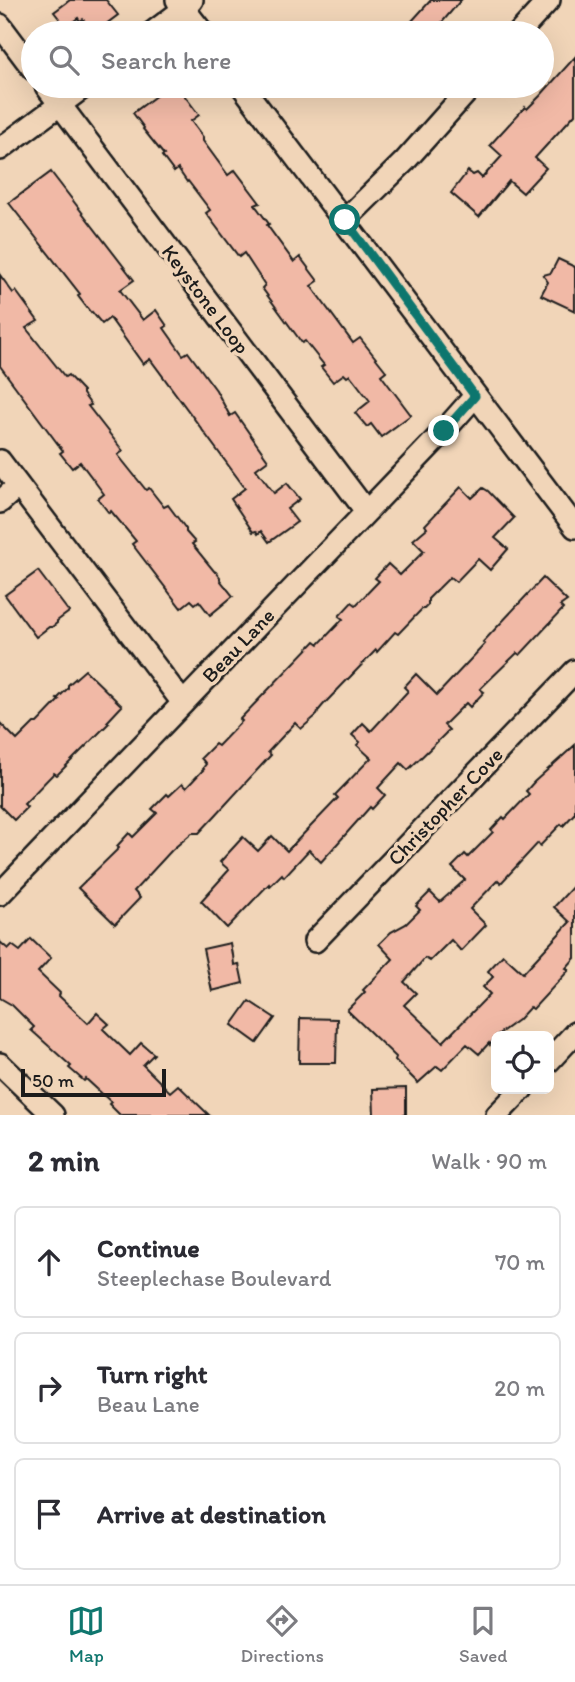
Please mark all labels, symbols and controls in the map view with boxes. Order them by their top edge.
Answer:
search box [21,21,554,98]
icon: search [45,41,83,79]
text: Search here [101,44,231,76]
route start [329,204,360,235]
street label: Keystone Loop [157,239,255,359]
route end [428,415,459,446]
street label: Beau Lane [196,603,280,687]
street label: Christopher Cove [382,742,508,870]
map controls [491,1031,554,1094]
button: locate [491,1031,554,1094]
scale bar [21,1066,166,1098]
text: 50 m [32,1069,74,1092]
text: 2 min [28,1142,99,1179]
text: Walk · 90 m [431,1147,547,1175]
text: Continue [97,1232,200,1264]
icon: ahead [30,1243,68,1281]
text: 70 m [495,1248,545,1276]
text: Steeplechase Boulevard [97,1264,332,1292]
text: Turn right [97,1358,208,1390]
icon: right [30,1369,68,1407]
text: 20 m [494,1374,545,1402]
text: Beau Lane [97,1390,200,1418]
icon: arrive [30,1495,68,1533]
text: Arrive at destination [97,1498,326,1530]
tab: Map [67,1602,105,1667]
tab: Directions [240,1602,324,1667]
tab: Saved [459,1602,507,1667]

